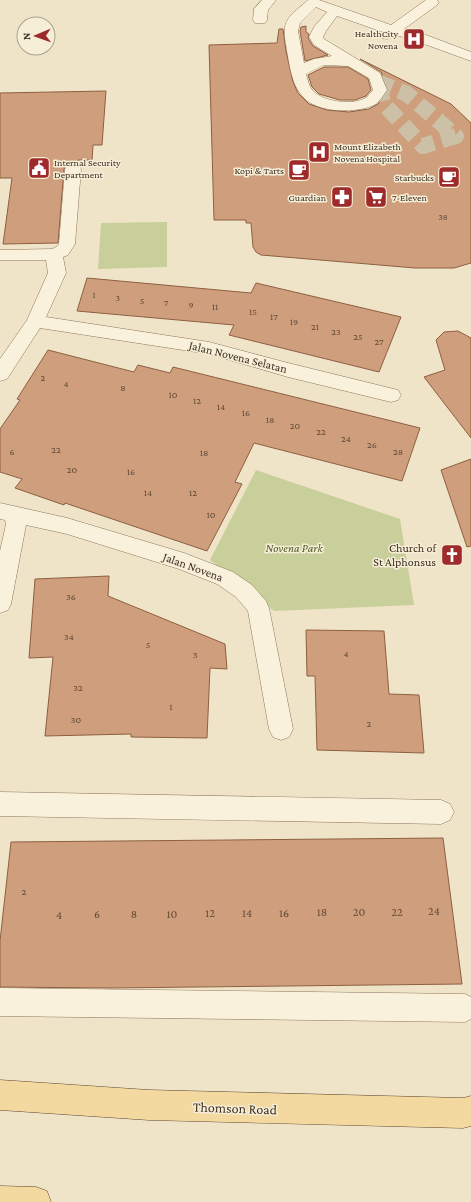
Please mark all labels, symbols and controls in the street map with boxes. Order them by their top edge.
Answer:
north arrow [16,16,56,56]
hospital icon: HealthCity Novena [401,26,427,52]
place label: HealthCity Novena [355,28,398,51]
text: N [20,32,32,40]
hospital icon: Mount Elizabeth Novena Hospital [306,139,332,165]
place label: Mount Elizabeth Novena Hospital [334,141,402,164]
public building icon: Internal Security Department [26,155,52,181]
place label: Internal Security Department [54,157,121,180]
cafe icon: Kopi & Tarts [286,157,312,183]
cafe icon: Starbucks [436,164,462,190]
place label: Kopi & Tarts [234,165,284,176]
place label: Starbucks [395,172,434,183]
pharmacy icon: Guardian [329,184,355,210]
supermarket icon: 7-Eleven [363,184,389,210]
place label: Guardian [289,192,327,203]
place label: 7-Eleven [392,192,427,203]
house number: 38 [438,212,448,222]
house number: 1 [93,290,96,300]
house number: 3 [116,293,120,303]
house number: 5 [140,295,145,306]
house number: 7 [164,297,169,308]
house number: 9 [188,299,194,310]
house number: 11 [212,301,218,312]
house number: 15 [249,306,257,317]
house number: 17 [270,311,278,322]
house number: 19 [290,316,298,327]
house number: 21 [311,321,319,332]
house number: 23 [331,326,341,337]
house number: 25 [353,331,363,342]
house number: 27 [374,336,384,347]
street label: Jalan Novena Selatan [186,338,289,376]
house number: 2 [41,372,46,383]
house number: 4 [63,378,69,389]
house number: 8 [120,382,126,393]
house number: 10 [169,389,178,400]
house number: 12 [193,395,201,406]
house number: 14 [217,401,225,412]
house number: 16 [242,407,250,418]
house number: 18 [266,414,274,425]
house number: 20 [290,420,301,431]
house number: 22 [316,426,326,437]
house number: 24 [341,433,351,444]
house number: 26 [367,439,377,450]
house number: 22 [51,444,61,455]
house number: 6 [9,446,15,457]
house number: 28 [393,446,403,457]
house number: 18 [200,447,208,458]
house number: 20 [67,464,78,475]
house number: 16 [127,466,135,477]
house number: 14 [144,487,152,498]
house number: 12 [189,487,197,498]
house number: 10 [207,509,216,520]
park label: Novena Park [265,541,323,555]
place label: Church of St Alphonsus [373,541,437,569]
church icon: Church of St Alphonsus [439,542,465,568]
street label: Jalan Novena [160,549,225,584]
house number: 36 [66,591,76,602]
house number: 34 [64,631,74,642]
house number: 5 [146,639,151,650]
house number: 4 [343,648,349,659]
house number: 3 [193,649,198,660]
house number: 32 [73,682,83,693]
house number: 1 [169,701,173,712]
house number: 30 [71,714,82,725]
house number: 2 [367,718,372,729]
house number: 2 [22,886,27,897]
house number: 24 [428,904,440,918]
house number: 18 [317,905,327,919]
house number: 20 [353,905,365,919]
house number: 22 [391,905,403,919]
house number: 12 [205,906,215,920]
house number: 14 [242,906,252,920]
house number: 16 [279,906,289,920]
house number: 6 [94,907,100,921]
house number: 8 [131,907,137,921]
house number: 10 [167,907,178,921]
house number: 4 [56,908,62,922]
street label: Thomson Road [193,1099,278,1117]

